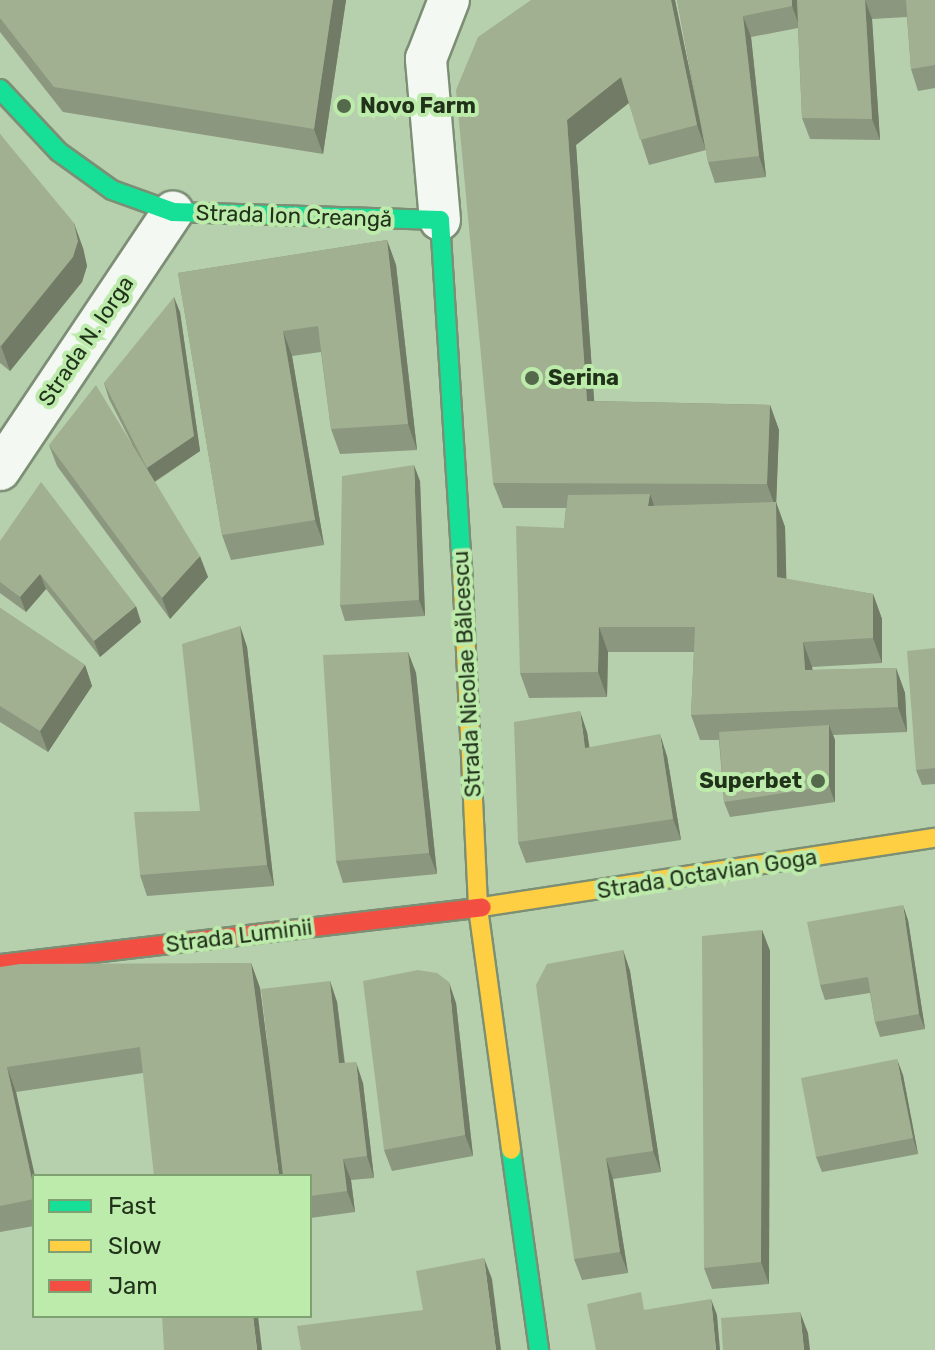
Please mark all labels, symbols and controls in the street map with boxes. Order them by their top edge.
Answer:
place label: Novo Farm [360,93,476,119]
marker: Novo Farm [335,97,353,115]
street label: Strada Ion Creangă [195,199,393,233]
street label: Strada N. Iorga [33,271,139,411]
place label: Serina [548,365,619,391]
marker: Serina [523,369,541,387]
street label: Strada Nicolae Bălcescu [447,550,487,798]
place label: Superbet [699,768,802,794]
marker: Superbet [809,772,827,790]
street label: Strada Octavian Goga [595,844,819,904]
street label: Strada Luminii [164,914,314,958]
legend [32,1174,312,1318]
text: Fast [108,1192,156,1220]
text: Slow [108,1232,161,1260]
text: Jam [108,1272,158,1300]

